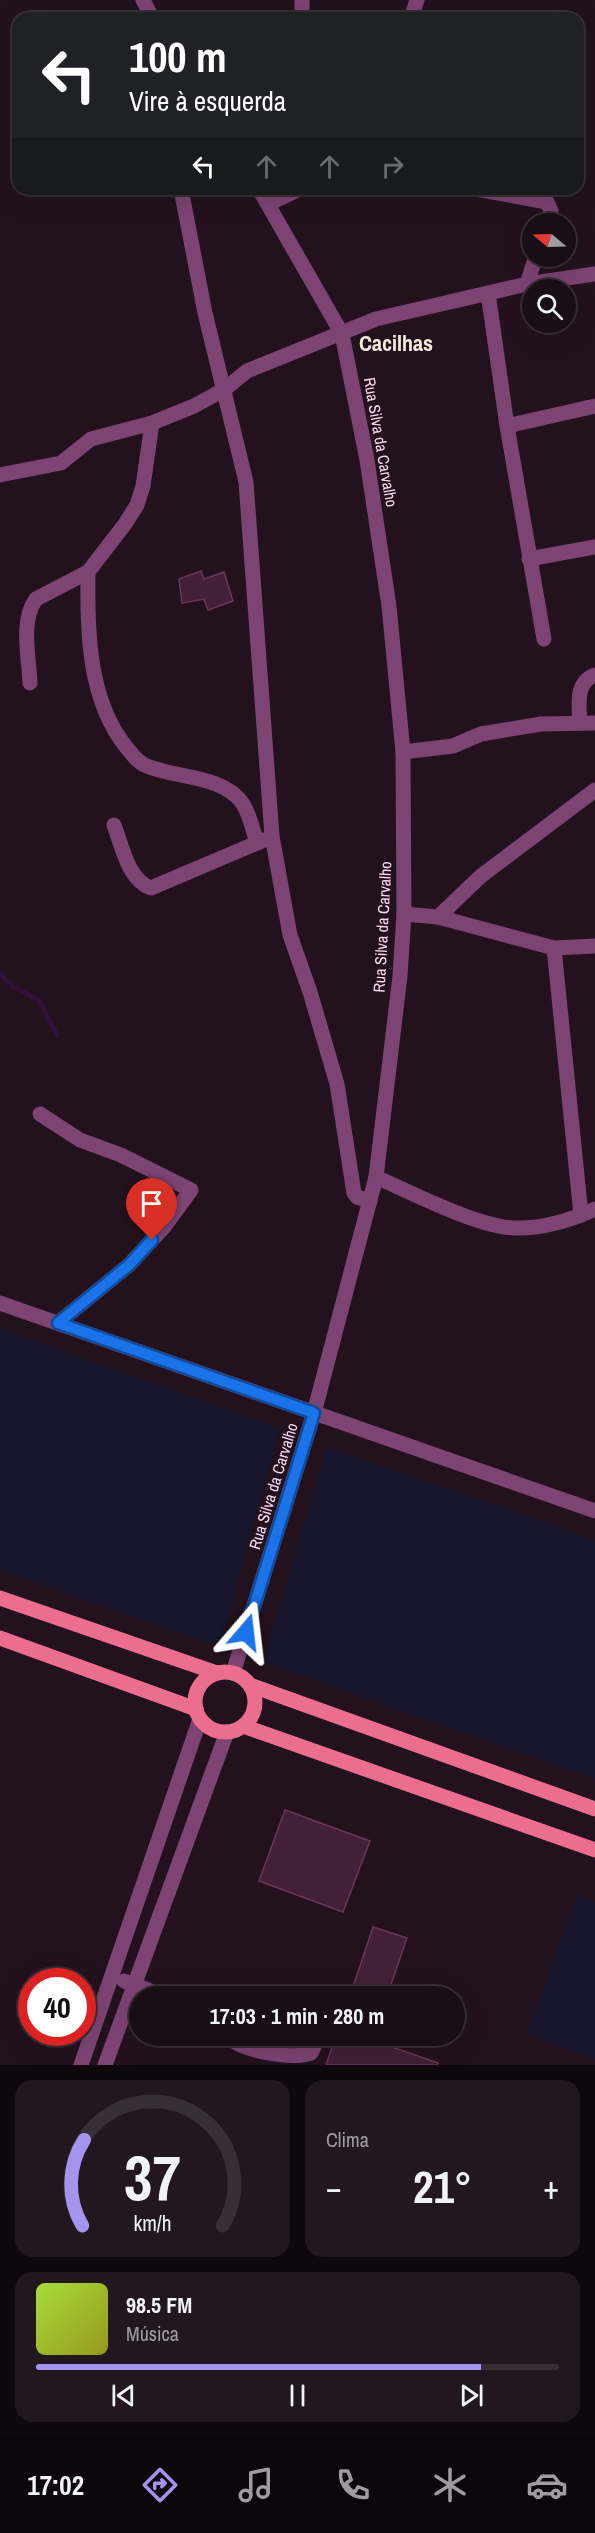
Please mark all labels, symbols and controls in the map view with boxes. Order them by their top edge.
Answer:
text: 100 m [129,29,227,85]
icon: left [30,36,108,114]
text: Vire à esquerda [129,83,286,119]
icon: left [187,150,220,183]
icon: ahead [250,150,283,183]
icon: ahead [313,150,346,183]
icon: right [376,150,409,183]
north arrow [522,213,576,267]
map controls [522,213,576,333]
button: search [522,279,576,333]
district label: Cacilhas [359,328,433,358]
street label: Rua Silva da Carvalho [359,375,403,509]
street label: Rua Silva da Carvalho [368,861,396,993]
pin [126,1178,177,1240]
icon: arrive [135,1187,168,1220]
street label: Rua Silva da Carvalho [243,1420,303,1552]
position arrow [214,1600,278,1664]
speed limit sign: 40 [18,1968,96,2046]
text: 17:03 · 1 min · 280 m [210,2001,384,2031]
text: Clima [326,2126,369,2153]
text: 37 [124,2135,181,2219]
text: 21° [413,2156,472,2217]
text: − [326,2165,342,2209]
text: + [543,2165,559,2209]
text: km/h [133,2209,172,2238]
text: 98.5 FM [126,2290,192,2320]
text: Música [126,2320,179,2347]
icon: previous [107,2379,140,2412]
icon: pause [281,2379,314,2412]
icon: next [455,2379,488,2412]
icon: directions [139,2464,181,2506]
icon: music [235,2464,277,2506]
icon: phone [332,2464,374,2506]
icon: climate [429,2464,471,2506]
icon: car [526,2464,568,2506]
text: 17:02 [27,2467,84,2503]

